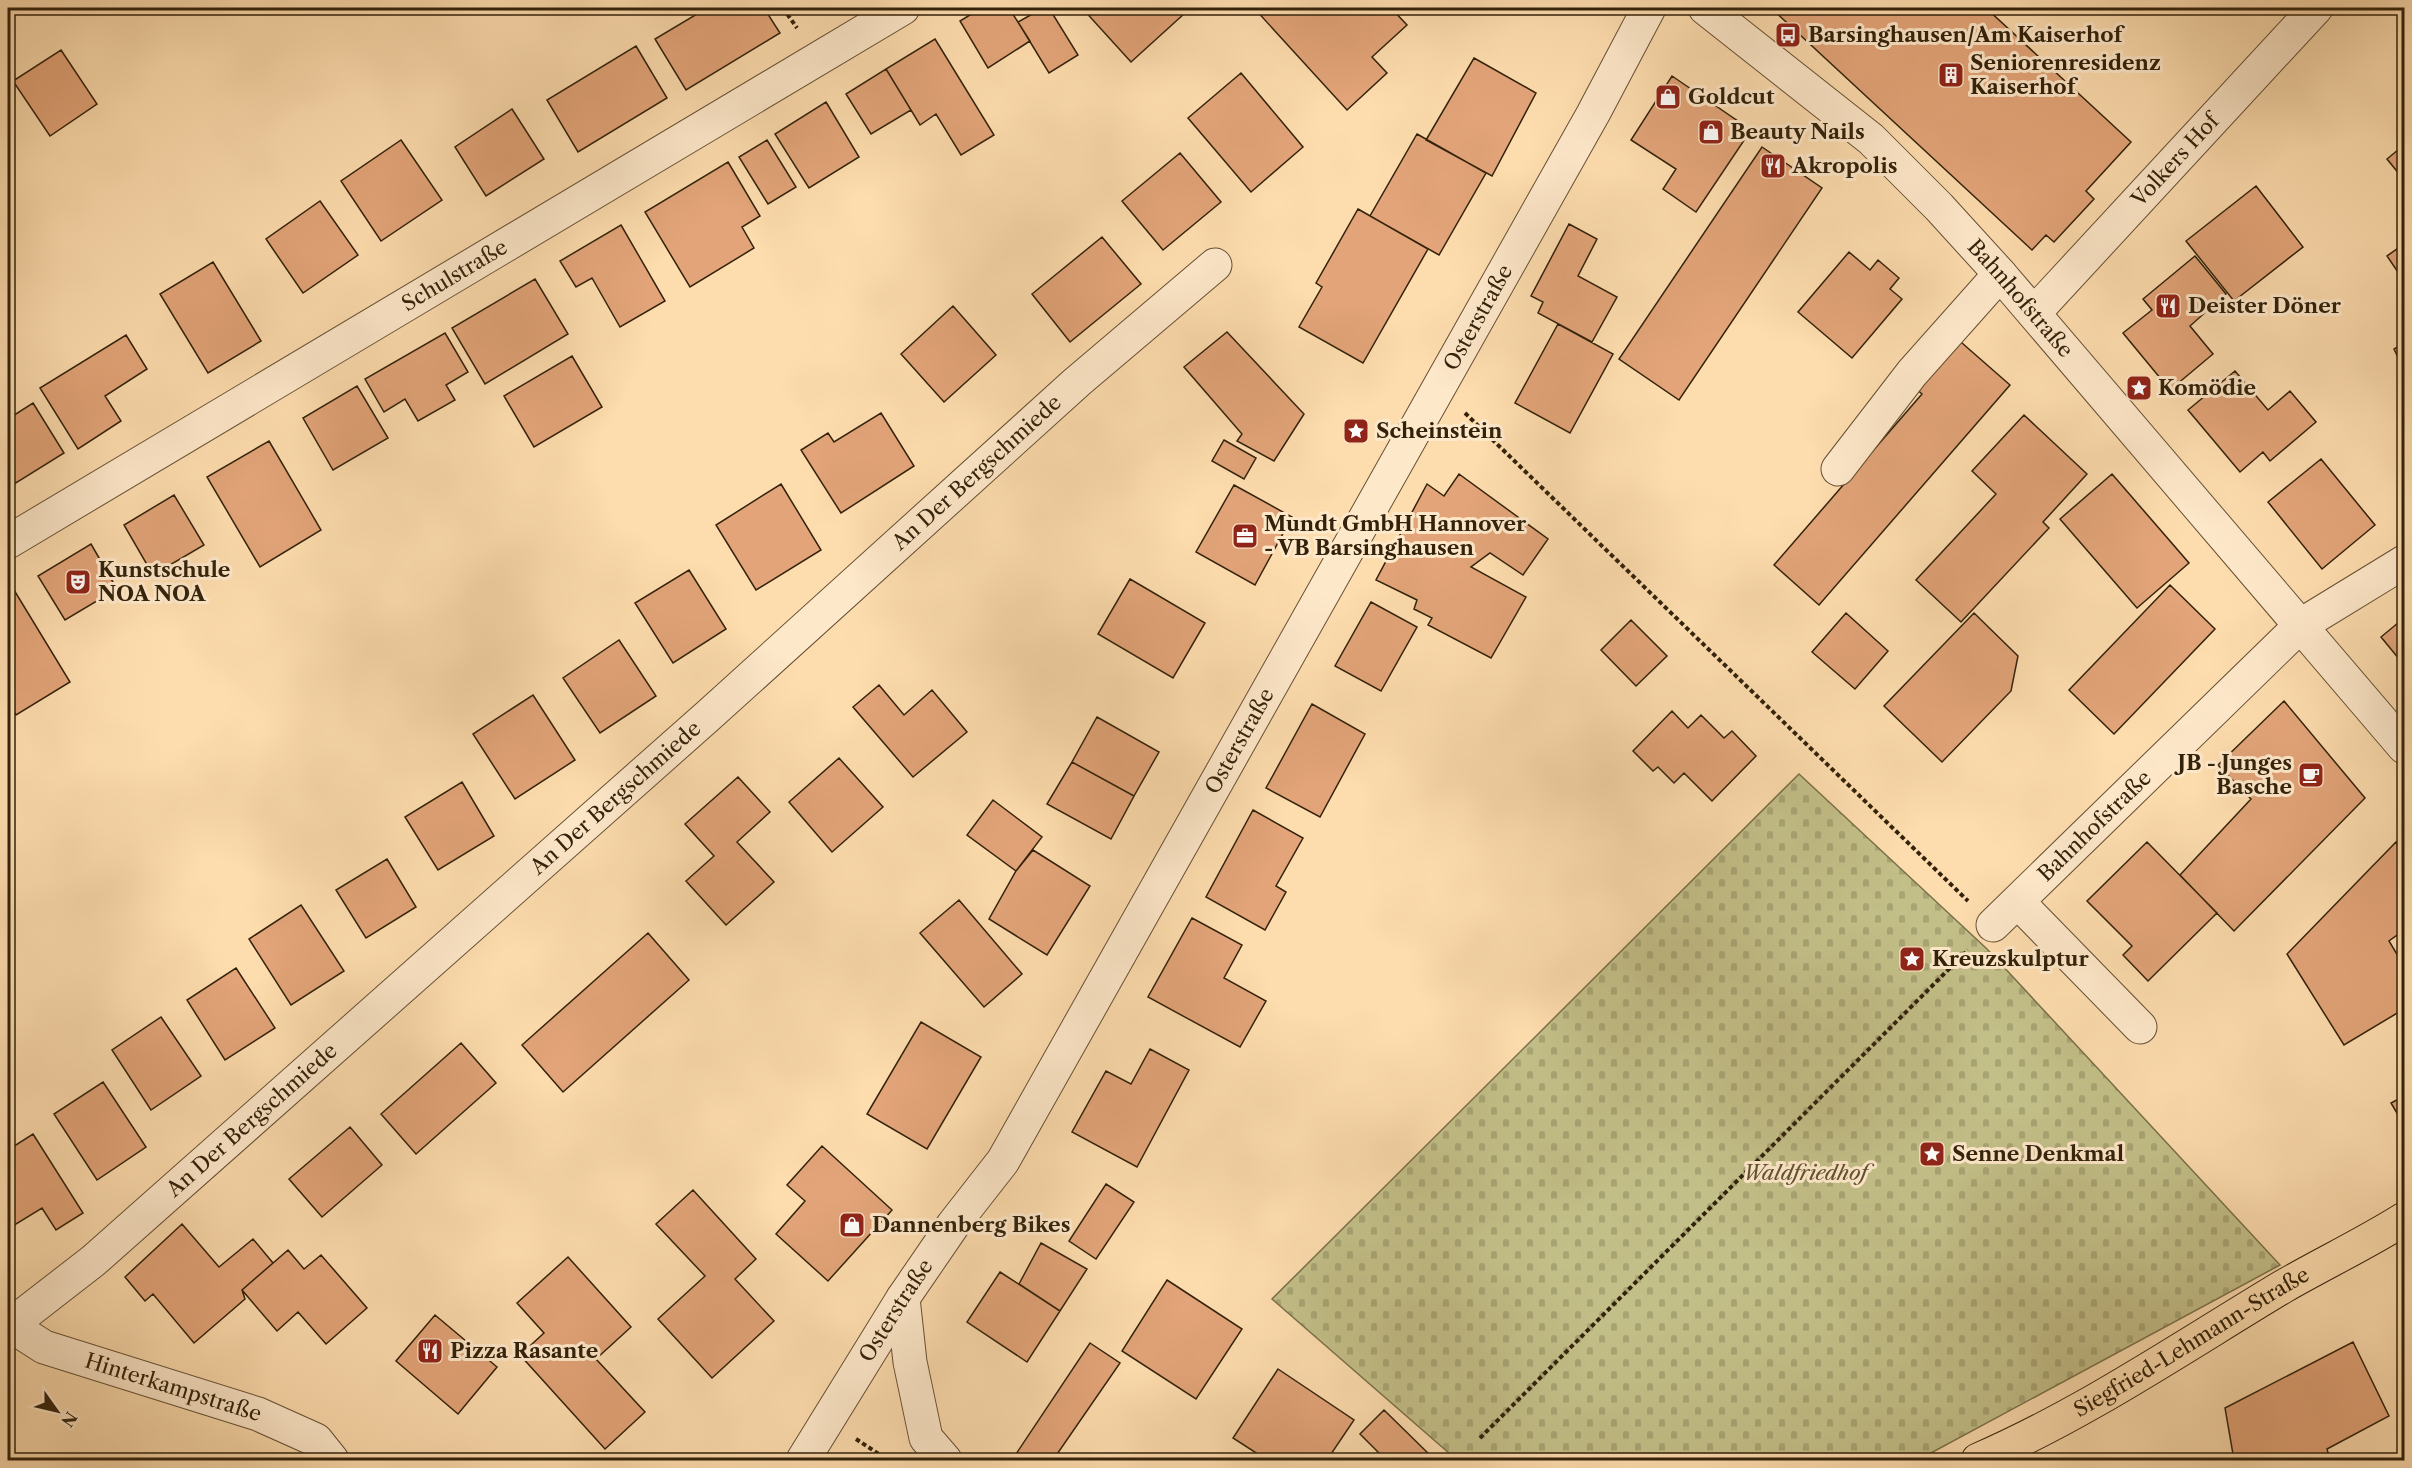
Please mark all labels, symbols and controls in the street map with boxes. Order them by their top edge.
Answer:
bus stop icon: Barsinghausen/Am Kaiserhof [1773,20,1803,50]
place label: Barsinghausen/Am Kaiserhof [1808,22,2126,47]
place label: Seniorenresidenz Kaiserhof [1970,50,2161,99]
building icon: Seniorenresidenz Kaiserhof [1936,60,1966,90]
shop icon: Goldcut [1653,82,1683,112]
place label: Goldcut [1688,84,1775,109]
street label: Volkers Hof [2125,107,2225,212]
shop icon: Beauty Nails [1696,117,1726,147]
place label: Beauty Nails [1730,119,1865,144]
restaurant icon: Akropolis [1758,151,1788,181]
place label: Akropolis [1791,153,1898,178]
street label: Schulstraße [397,234,512,316]
street label: Bahnhofstraße [1963,234,2079,362]
street label: Osterstraße [1438,260,1517,375]
restaurant icon: Deister Döner [2153,291,2183,321]
place label: Deister Döner [2188,293,2342,318]
place icon: Komödie [2124,373,2154,403]
place label: Komödie [2158,375,2256,400]
street label: An Der Bergschmiede [886,389,1066,556]
place icon: Scheinstein [1341,416,1371,446]
place label: Scheinstein [1376,418,1503,443]
place label: Mundt GmbH Hannover - VB Barsinghausen [1264,511,1527,560]
office icon: Mundt GmbH Hannover - VB Barsinghausen [1230,521,1260,551]
place label: Kunstschule NOA NOA [98,557,230,606]
theatre icon: Kunstschule NOA NOA [63,567,93,597]
street label: Osterstraße [1199,684,1279,798]
street label: An Der Bergschmiede [524,715,706,880]
place label: JB - Junges Basche [2173,750,2292,799]
cafe icon: JB - Junges Basche [2296,760,2326,790]
street label: Bahnhofstraße [2033,765,2156,886]
place icon: Kreuzskulptur [1897,944,1927,974]
place label: Kreuzskulptur [1932,946,2089,971]
street label: An Der Bergschmiede [161,1038,342,1202]
place icon: Senne Denkmal [1917,1139,1947,1169]
place label: Senne Denkmal [1952,1141,2124,1166]
park label: Waldfriedhof [1743,1160,1874,1185]
shop icon: Dannenberg Bikes [837,1210,867,1240]
place label: Dannenberg Bikes [872,1212,1070,1237]
street label: Osterstraße [854,1254,938,1366]
street label: Siegfried-Lehmann-Straße [2069,1262,2313,1422]
restaurant icon: Pizza Rasante [415,1336,445,1366]
place label: Pizza Rasante [450,1338,598,1363]
street label: Hinterkampstraße [82,1348,265,1426]
north arrow [27,1381,87,1441]
text: N [57,1408,82,1431]

